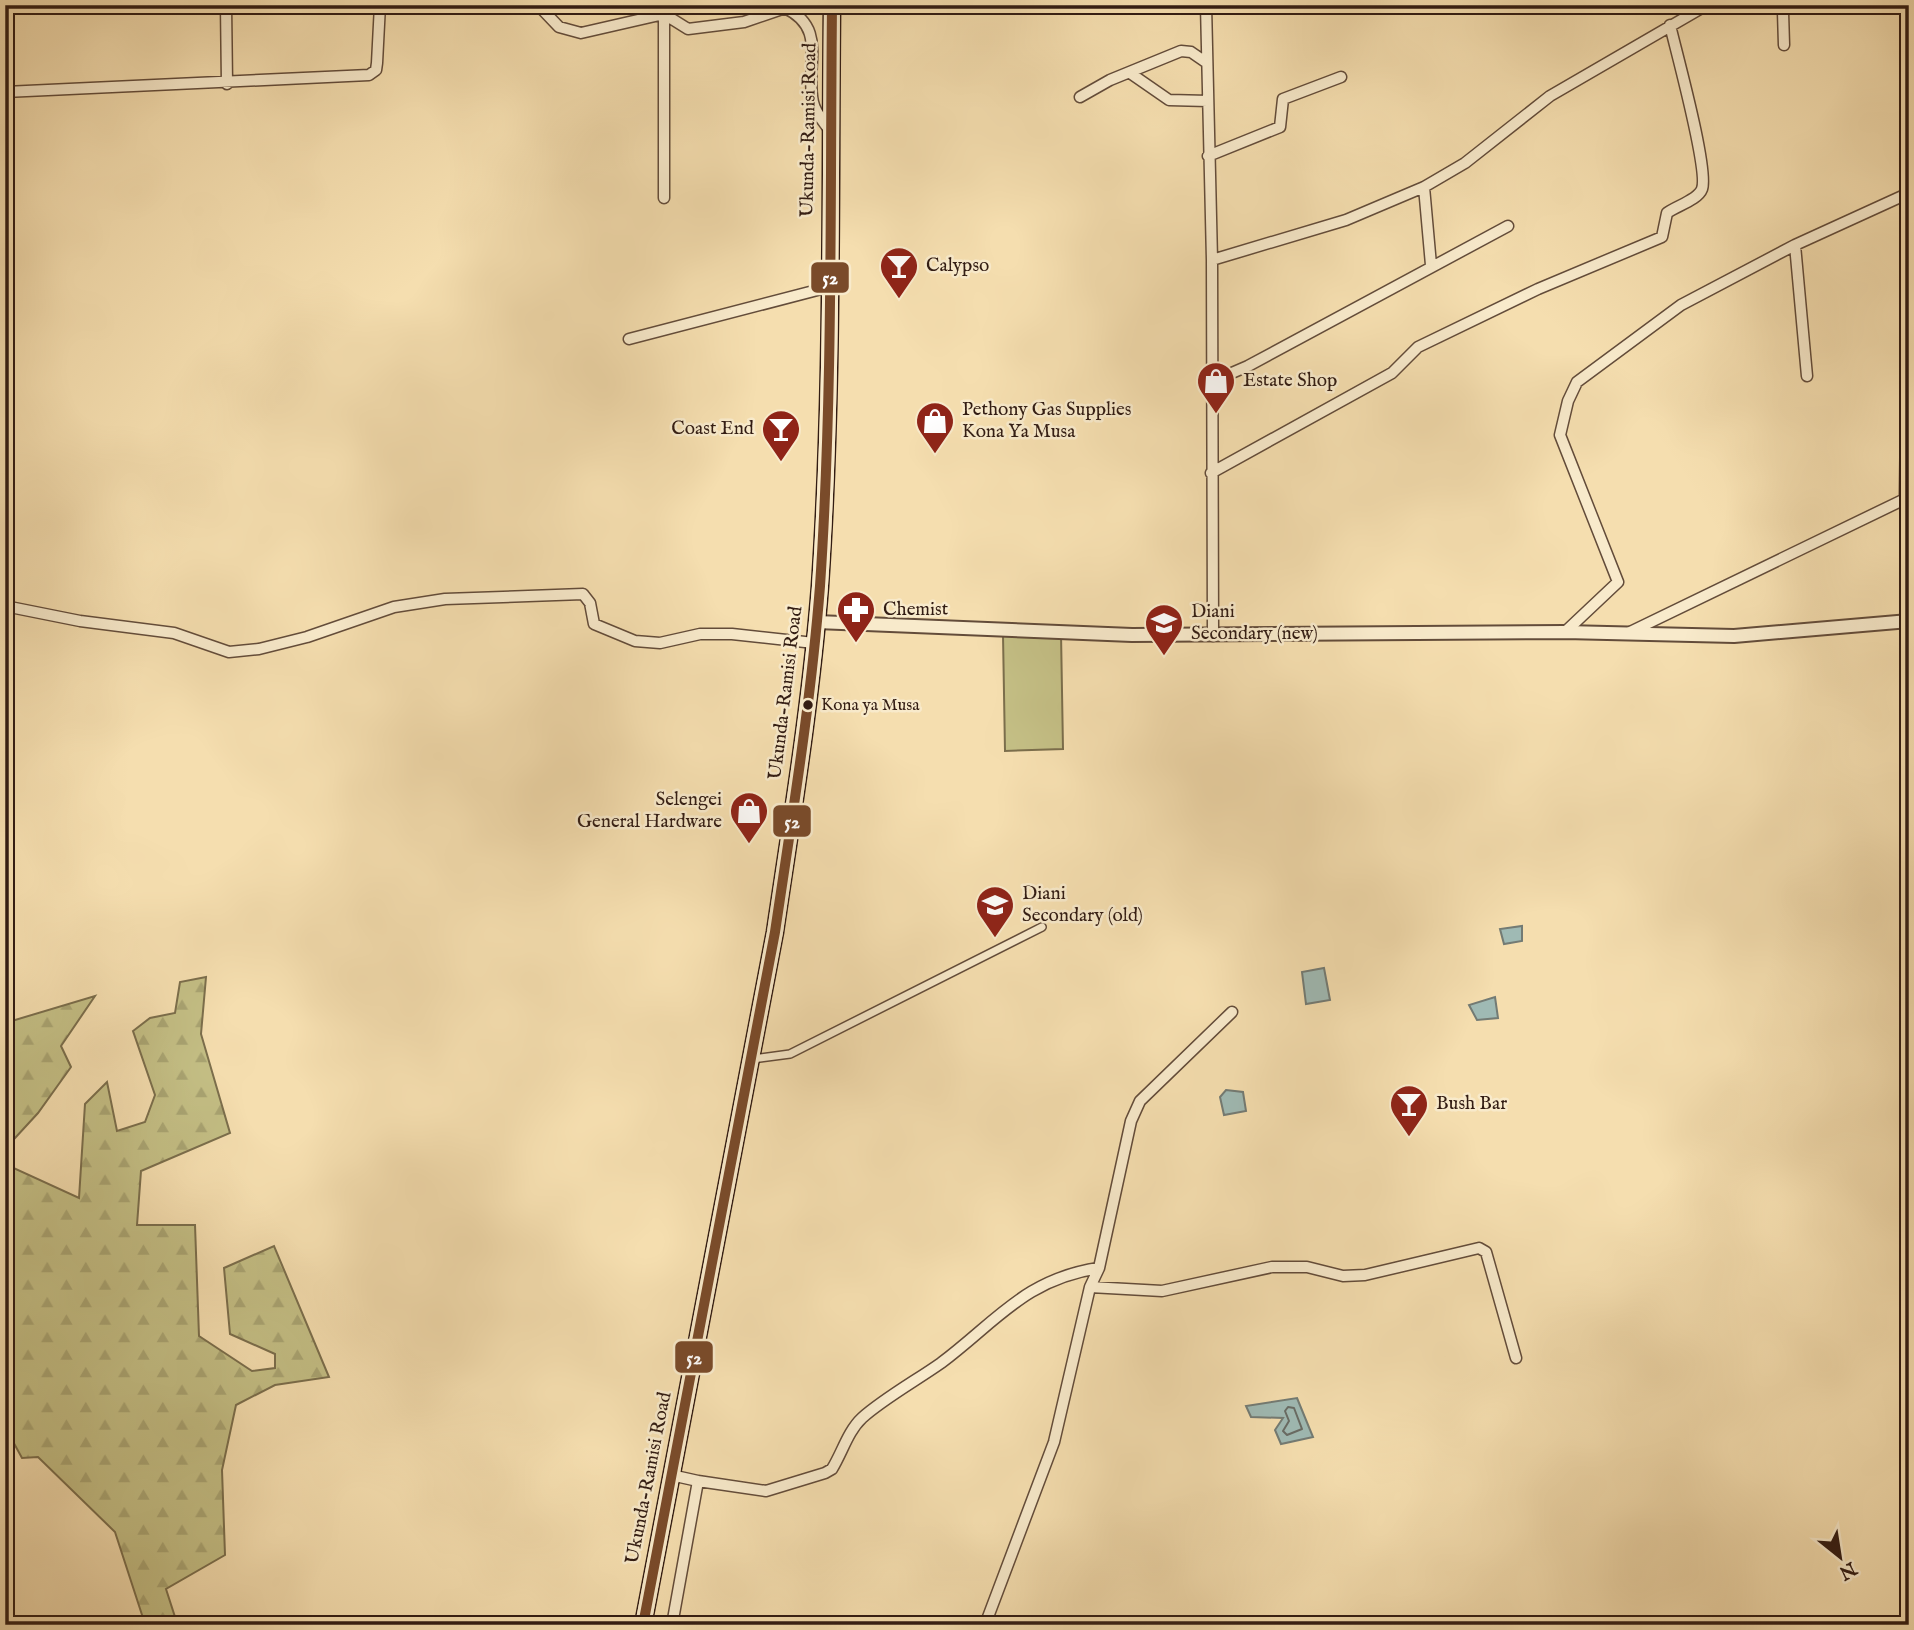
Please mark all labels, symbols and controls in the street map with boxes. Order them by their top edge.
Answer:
street label: Ukunda-Ramisi Road [795,42,823,217]
bar icon: Calypso [878,245,920,300]
place label: Calypso [926,254,989,278]
line badge: 52 [810,261,850,294]
text: 52 [822,267,838,291]
shop icon: Estate Shop [1195,360,1237,415]
place label: Estate Shop [1243,369,1337,393]
place label: Pethony Gas Supplies Kona Ya Musa [962,398,1132,444]
shop icon: Pethony Gas Supplies Kona Ya Musa [914,400,956,455]
bar icon: Coast End [760,408,802,463]
place label: Coast End [671,417,755,441]
pharmacy icon: Chemist [835,589,877,644]
place label: Chemist [883,598,949,622]
place label: Diani Secondary (new) [1191,600,1318,646]
school or university icon: Diani Secondary (new) [1143,602,1185,657]
street label: Ukunda-Ramisi Road [763,604,809,781]
place label: Kona ya Musa [821,695,920,716]
marker: Kona ya Musa [801,698,815,712]
place label: Selengei General Hardware [577,788,722,834]
shop icon: Selengei General Hardware [728,790,770,845]
line badge: 52 [772,804,812,838]
text: 52 [784,811,800,835]
place label: Diani Secondary (old) [1022,882,1143,928]
school or university icon: Diani Secondary (old) [974,884,1016,939]
bar icon: Bush Bar [1388,1083,1430,1138]
place label: Bush Bar [1436,1092,1507,1116]
line badge: 52 [674,1340,714,1374]
text: 52 [686,1347,702,1371]
street label: Ukunda-Ramisi Road [621,1389,678,1566]
north arrow [1806,1522,1876,1592]
text: N [1834,1555,1861,1585]

